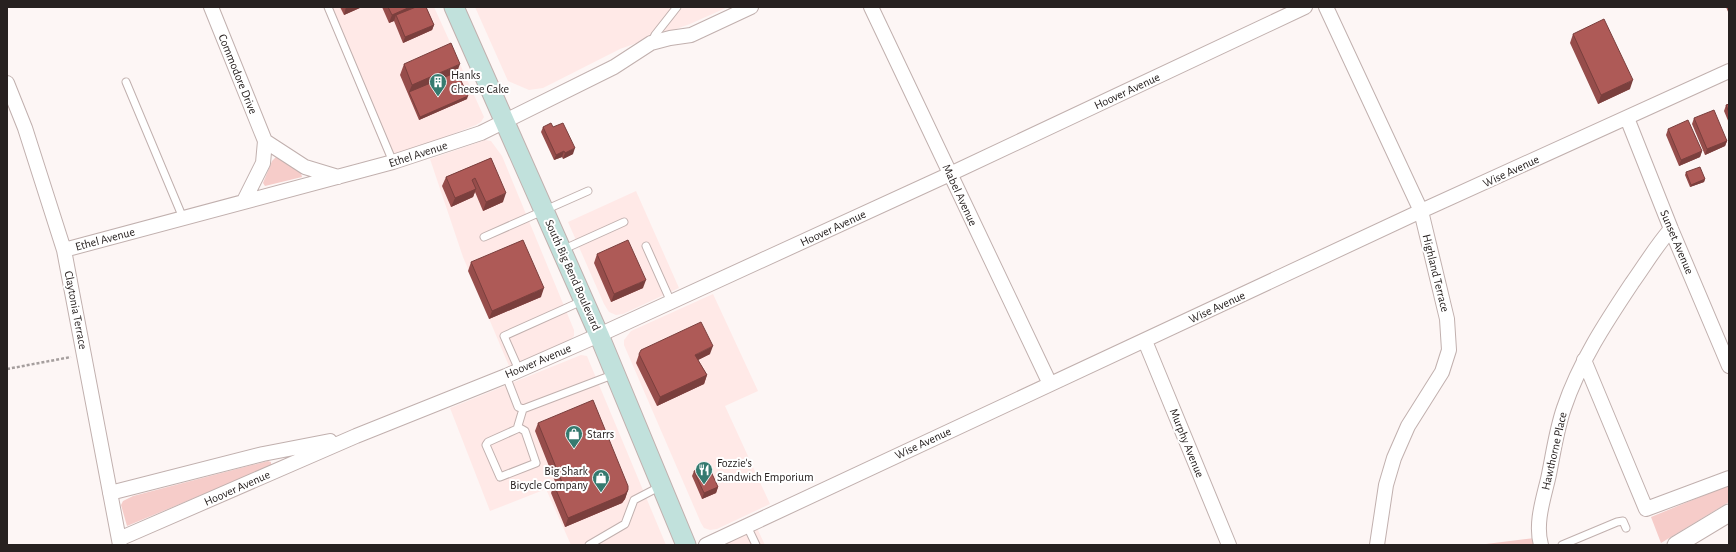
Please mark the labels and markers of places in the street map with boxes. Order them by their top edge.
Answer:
place label: Hanks Cheese Cake [451,69,509,95]
building icon: Hanks Cheese Cake [428,72,448,97]
shop icon: Starrs [564,424,584,449]
place label: Starrs [587,428,614,440]
place label: Fozzie's Sandwich Emporium [717,457,814,483]
restaurant icon: Fozzie's Sandwich Emporium [694,460,714,485]
place label: Big Shark Bicycle Company [510,465,589,492]
shop icon: Big Shark Bicycle Company [591,468,611,493]

